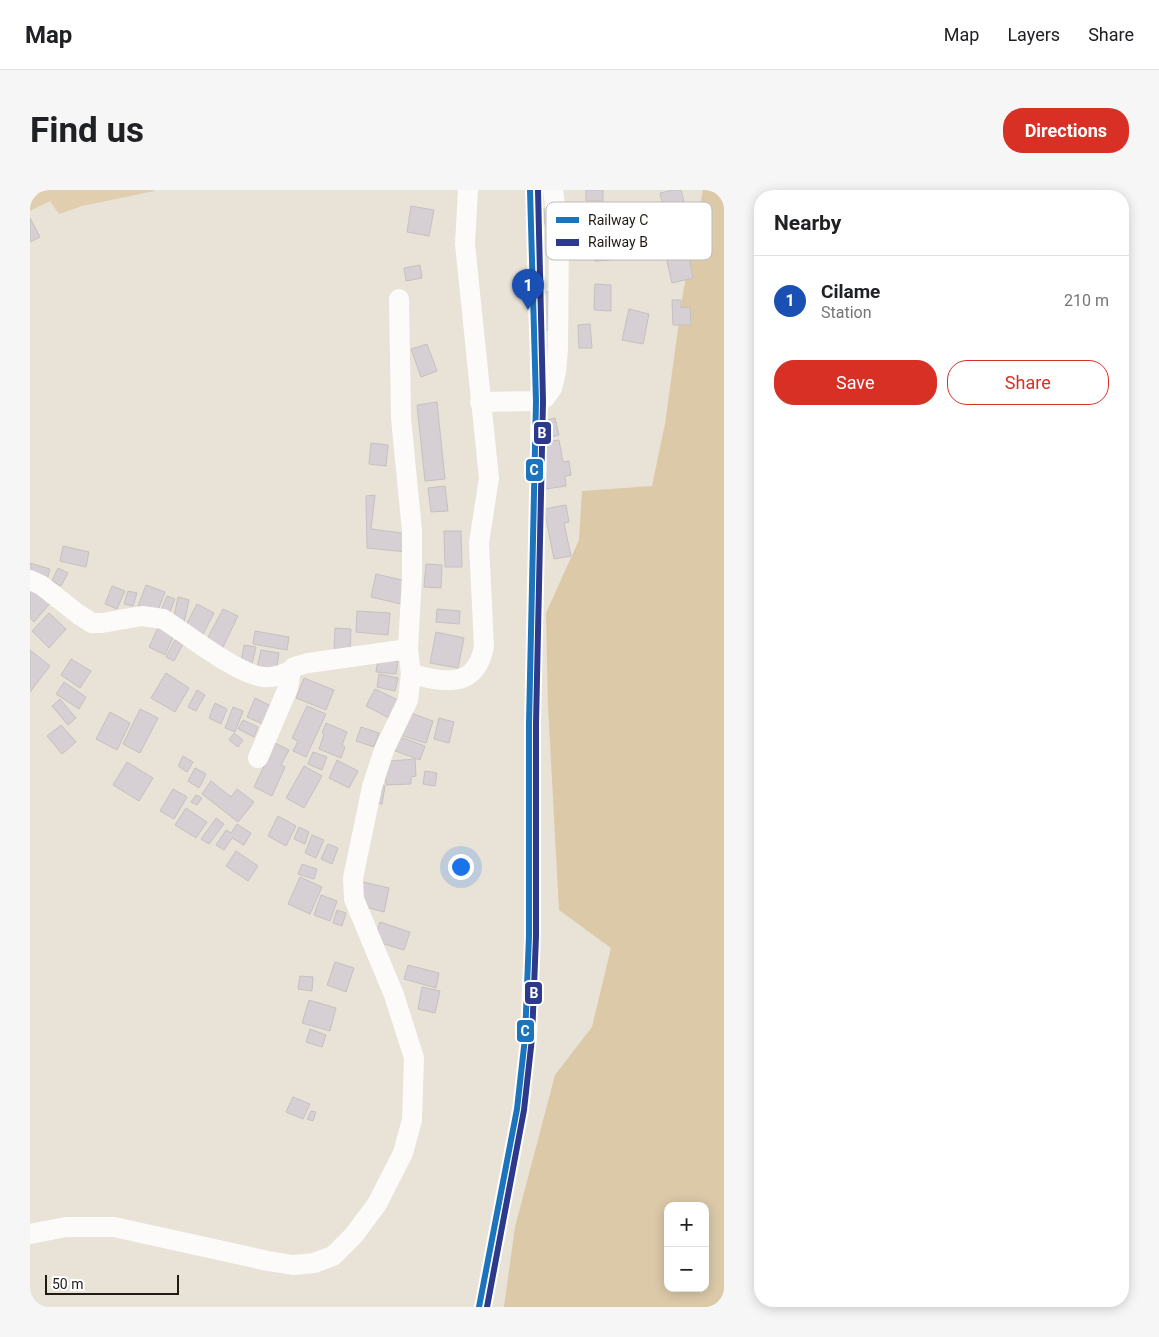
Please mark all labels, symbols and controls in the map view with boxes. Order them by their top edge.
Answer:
text: Map [25,21,72,49]
text: Map [944,24,979,45]
text: Layers [1007,24,1060,45]
text: Share [1088,24,1134,45]
button: Directions [1003,108,1129,153]
text: Find us [30,110,144,151]
legend [546,202,712,260]
text: Nearby [774,211,841,235]
text: Railway C [588,212,648,228]
text: Railway B [588,234,648,250]
pin: 1 [512,269,544,310]
text: Cilame [821,280,880,303]
text: 1 [785,291,795,310]
text: 210 m [1064,291,1109,310]
text: Station [821,303,872,322]
button: Save [774,360,937,405]
button: Share [947,360,1109,405]
line badge: B [533,421,552,445]
text: B [538,425,547,441]
line badge: C [525,458,544,482]
text: C [529,462,539,478]
your location [448,854,474,880]
line badge: B [524,981,543,1005]
text: B [530,985,539,1001]
line badge: C [516,1019,535,1043]
text: C [520,1023,530,1039]
map controls [664,1202,709,1292]
button: + [664,1202,709,1247]
button: − [664,1247,709,1292]
scale bar [45,1272,179,1295]
text: 50 m [52,1276,84,1292]

